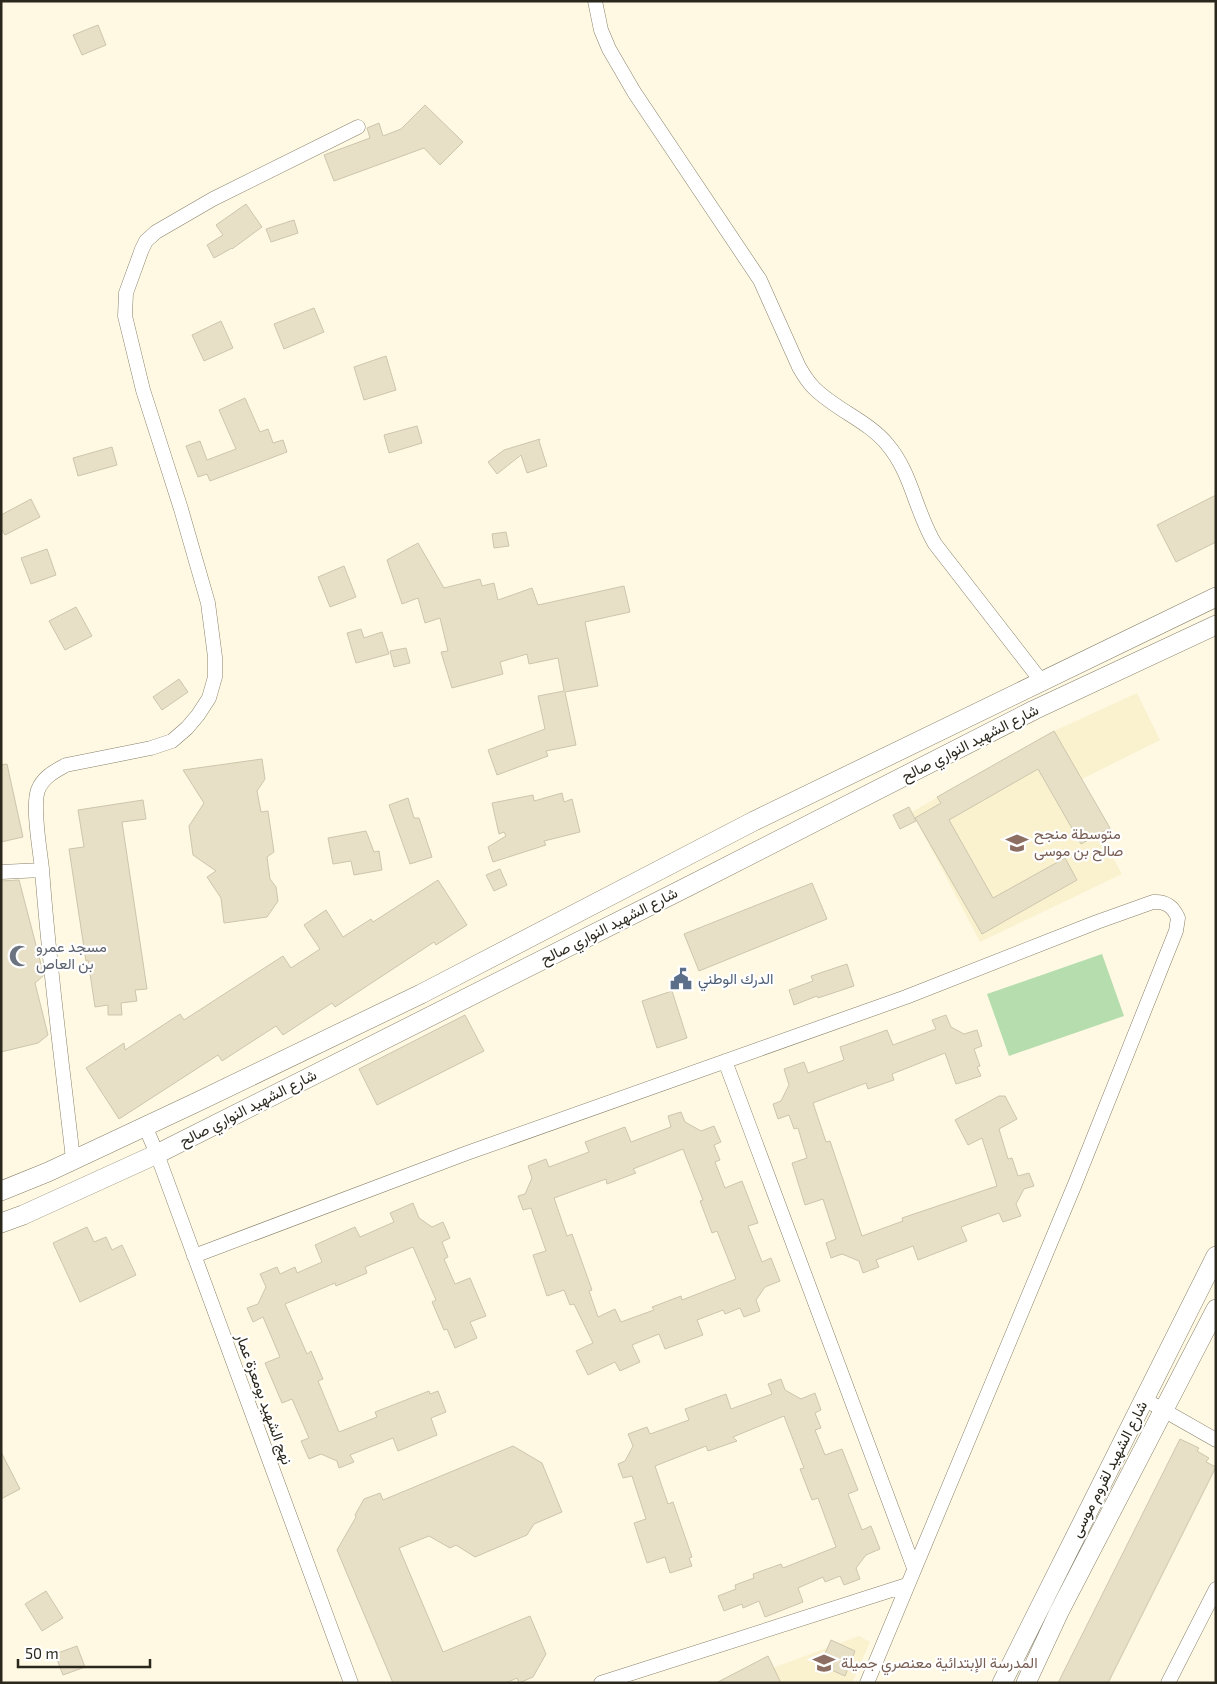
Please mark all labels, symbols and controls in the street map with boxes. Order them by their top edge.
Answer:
street label: شارع الشهيد النواري صالح [898,700,1043,789]
place label: متوسطة منجح صالح بن موسى [1034,824,1123,862]
school or university icon: متوسطة منجح صالح بن موسى [1004,830,1030,856]
street label: شارع الشهيد النواري صالح [537,883,682,972]
place label: مسجد عمرو بن العاص [36,937,107,974]
mosque icon: مسجد عمرو بن العاص [7,943,33,969]
public building icon: الدرك الوطني [668,966,694,992]
place label: الدرك الوطني [698,969,773,992]
street label: شارع الشهيد النواري صالح [176,1065,321,1154]
street label: نهج الشهيد بومعزة عمار [230,1330,297,1468]
street label: شارع الشهيد لقروم موسى [1066,1397,1153,1541]
scale bar [18,1636,150,1668]
text: 50 m [25,1644,59,1662]
school or university icon: المدرسة الإبتدائية معنصري جميلة [811,1650,837,1676]
place label: المدرسة الإبتدائية معنصري جميلة [841,1653,1038,1676]

